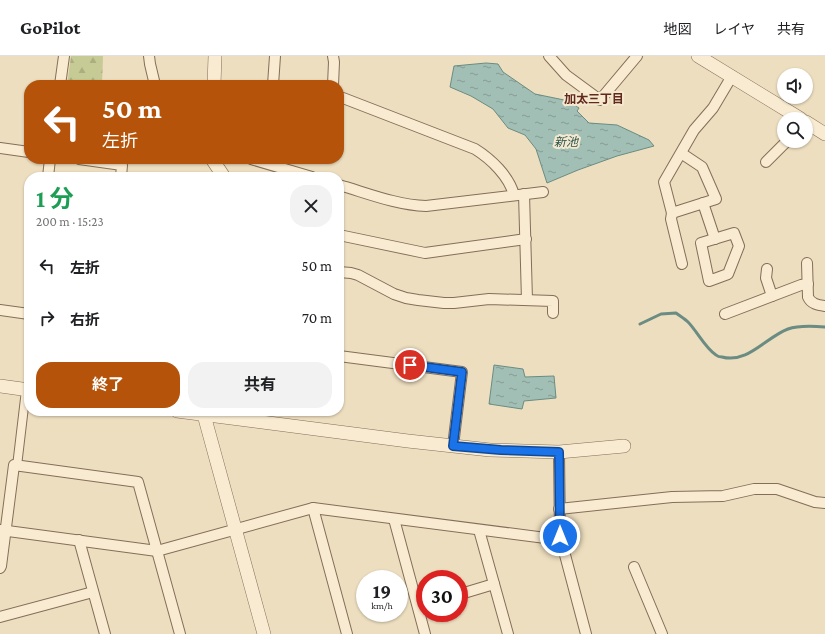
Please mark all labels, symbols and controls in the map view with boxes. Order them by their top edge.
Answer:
text: GoPilot [20,17,80,38]
text: 地図 [663,21,691,37]
text: レイヤ [713,21,755,37]
text: 共有 [777,21,805,37]
map controls [777,68,813,148]
button: sound [777,68,813,104]
district label: 加太三丁目 [564,92,624,106]
text: 50 m [102,93,162,124]
icon: left [36,96,88,148]
button: search [777,112,813,148]
text: 左折 [102,131,138,151]
water label: 新池 [554,135,579,149]
text: 1 分 [36,185,74,212]
button: close [290,185,332,227]
text: 200 m · 15:23 [36,214,104,229]
icon: left [36,255,58,277]
text: 50 m [302,258,332,274]
text: 左折 [70,260,100,276]
icon: right [36,307,58,329]
text: 70 m [302,310,332,326]
text: 右折 [70,312,100,328]
pin [393,348,427,382]
icon: arrive [399,354,421,376]
button: 終了 [36,362,180,408]
button: 共有 [188,362,332,408]
position arrow [539,515,581,557]
speed limit sign: 30 [416,570,468,622]
text: 19 [373,580,391,602]
text: km/h [371,600,393,611]

